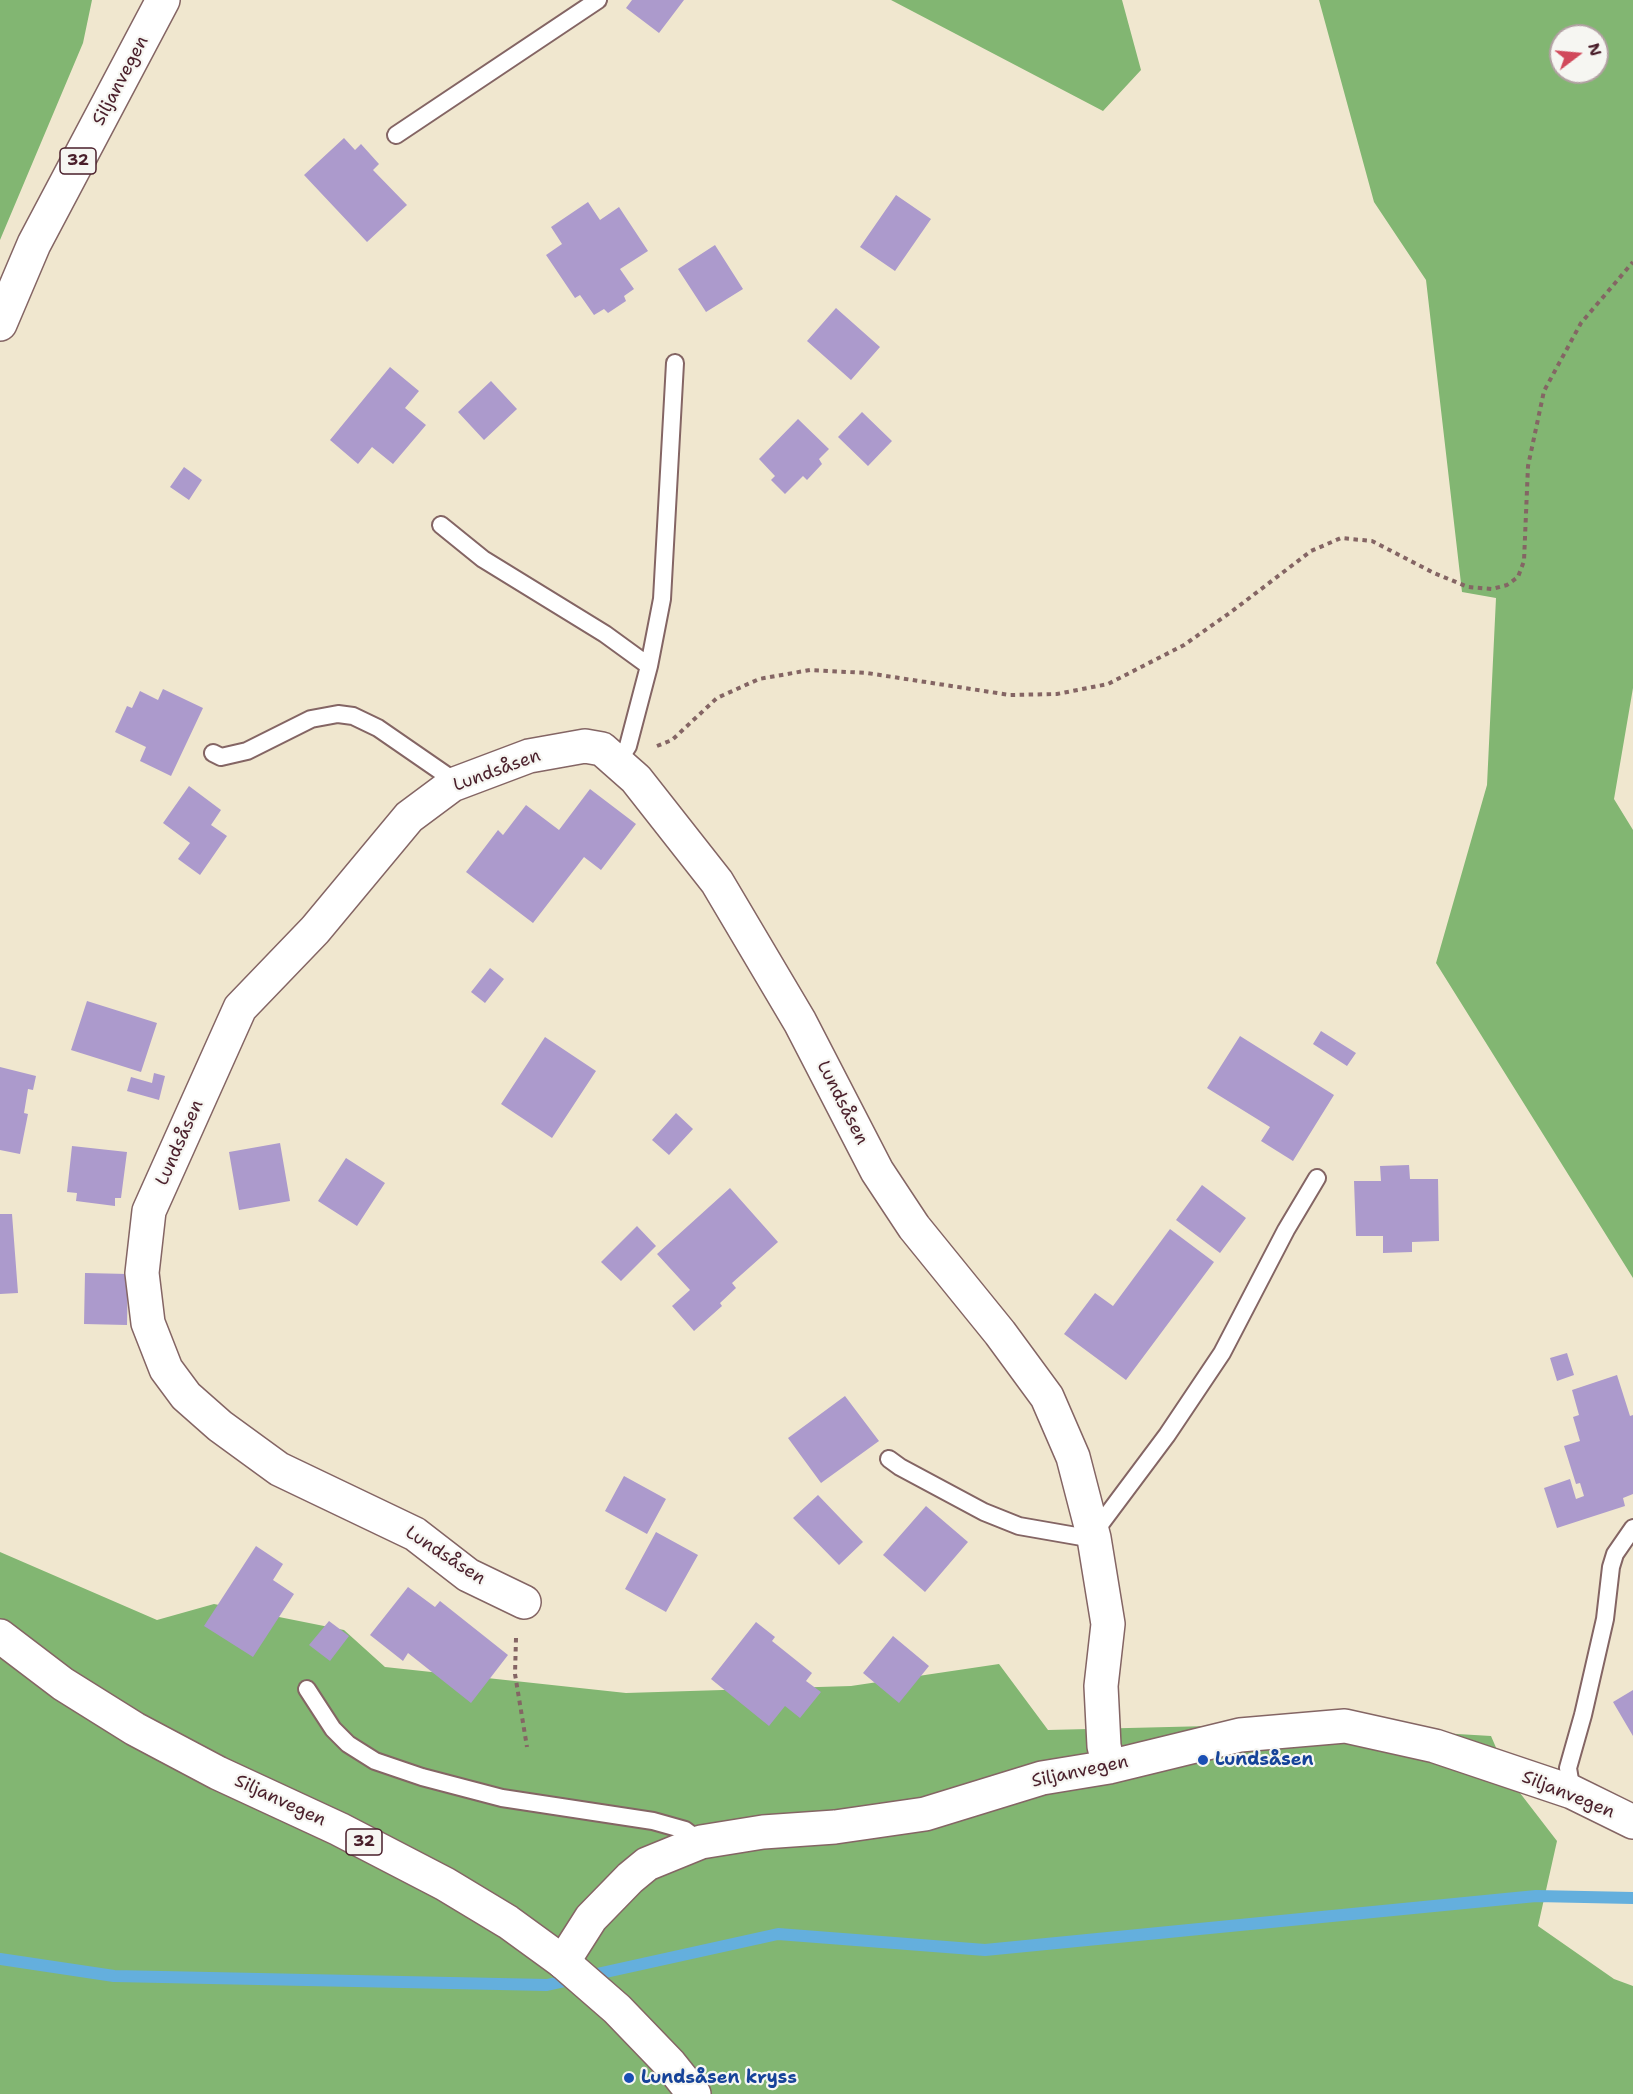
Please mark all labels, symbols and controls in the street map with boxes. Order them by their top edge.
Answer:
north arrow [1549,24,1609,84]
street label: Siljanvegen [88,33,154,129]
text: N [1583,40,1607,58]
road number: 32 [60,148,96,174]
street label: Lundsåsen [450,745,544,797]
street label: Lundsåsen [812,1057,872,1149]
street label: Lundsåsen [152,1097,208,1189]
street label: Lundsåsen [401,1522,489,1590]
place label: Lundsåsen [1215,1749,1313,1771]
street label: Siljanvegen [1030,1751,1130,1793]
marker: Lundsåsen [1196,1753,1210,1767]
street label: Siljanvegen [1518,1767,1618,1823]
street label: Siljanvegen [231,1770,329,1832]
road number: 32 [346,1829,382,1855]
place label: Lundsåsen kryss [641,2067,797,2089]
marker: Lundsåsen kryss [622,2071,636,2085]

